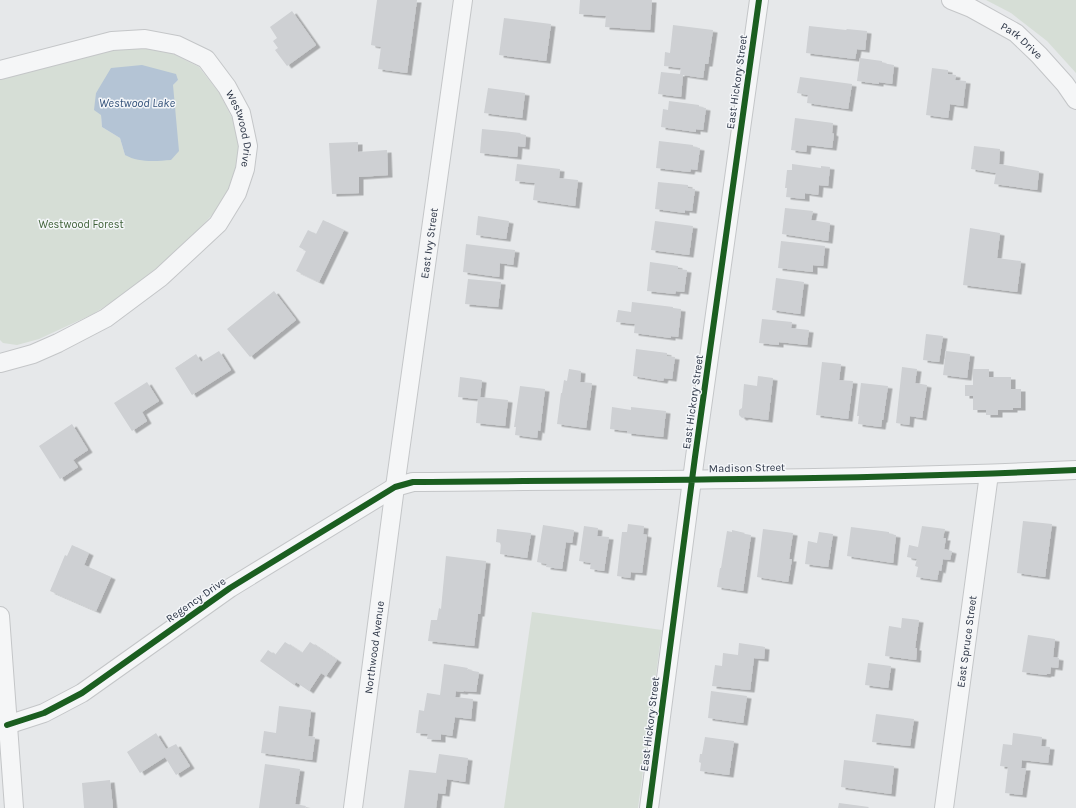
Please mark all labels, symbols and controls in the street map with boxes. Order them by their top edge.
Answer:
street label: Park Drive [999,19,1046,62]
street label: East Hickory Street [724,34,750,130]
street label: Westwood Drive [223,88,255,168]
water label: Westwood Lake [99,96,175,110]
street label: East Ivy Street [418,207,440,279]
park label: Westwood Forest [38,218,124,231]
street label: East Hickory Street [680,354,706,450]
street label: Madison Street [709,461,785,475]
street label: Regency Drive [164,574,229,625]
street label: East Spruce Street [954,595,979,688]
street label: Northwood Avenue [361,600,387,695]
street label: East Hickory Street [638,676,662,772]

